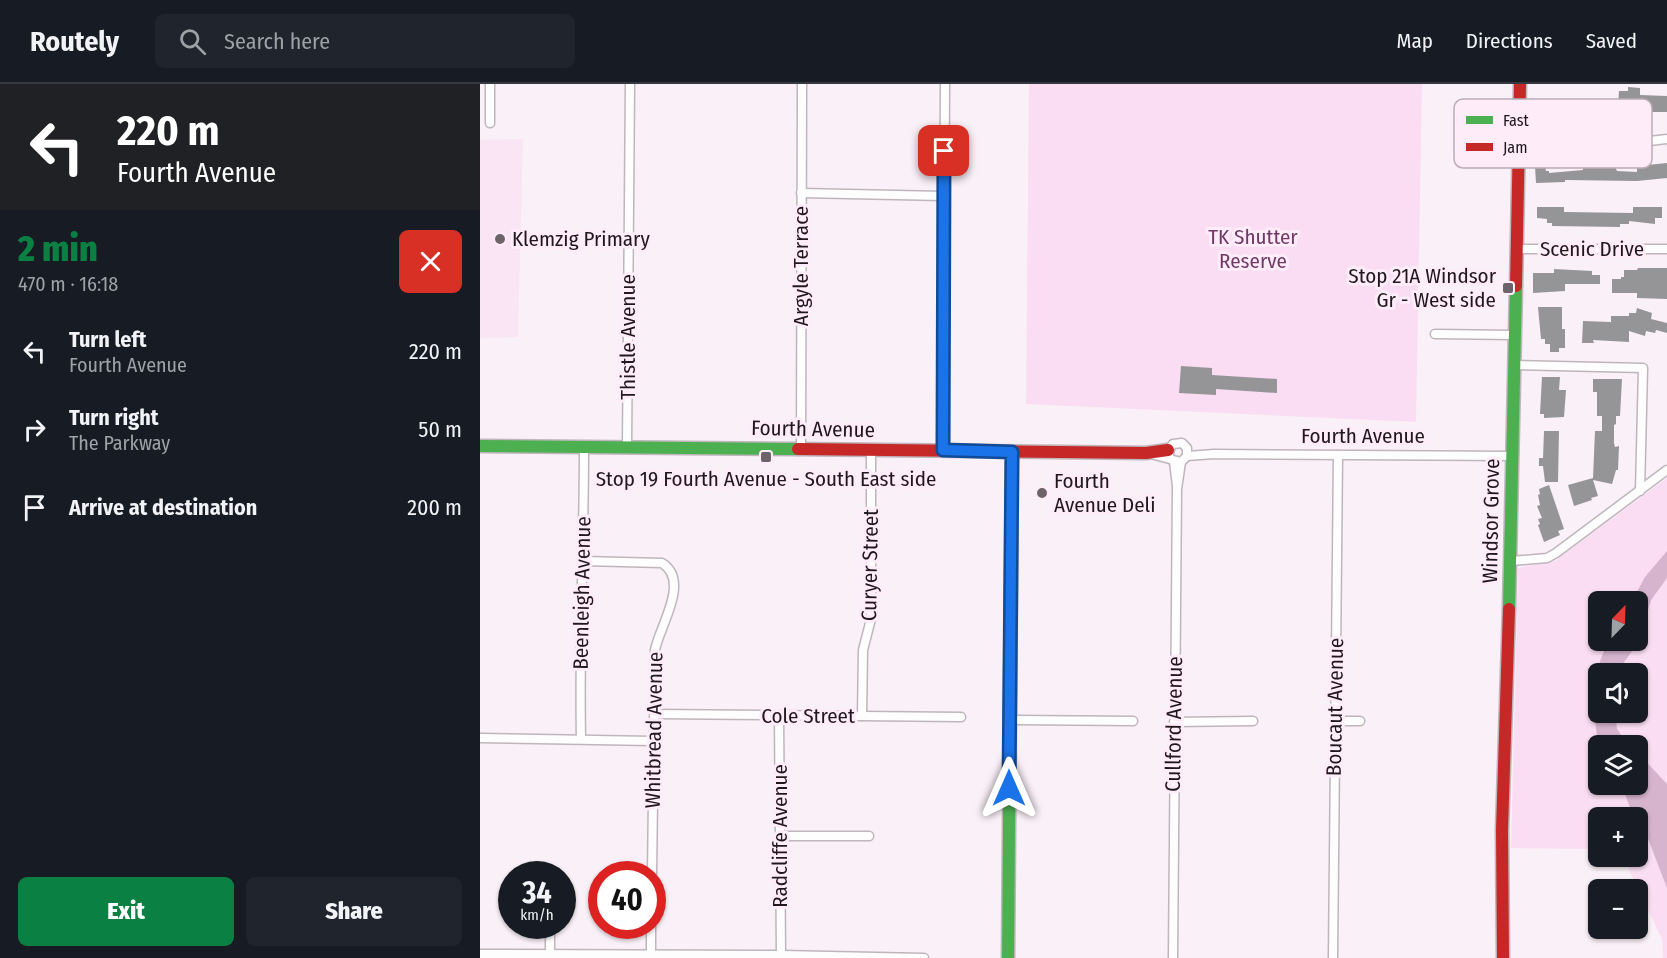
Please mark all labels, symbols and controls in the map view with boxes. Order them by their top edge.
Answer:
search box [155,14,575,68]
text: Routely [30,25,119,58]
icon: search [176,25,209,58]
text: Search here [224,28,330,55]
text: Map [1396,28,1433,54]
text: Directions [1466,28,1553,54]
text: Saved [1586,28,1637,54]
legend [1454,99,1652,168]
text: 220 m [117,106,220,156]
icon: left [18,108,96,186]
text: Fast [1503,111,1530,130]
pin [918,125,969,176]
icon: arrive [927,134,960,167]
text: Jam [1503,138,1528,157]
text: Fourth Avenue [117,157,276,189]
street label: Argyle Terrace [788,206,814,326]
park label: TK Shutter Reserve [1208,224,1298,274]
place label: Klemzig Primary [512,226,650,252]
text: 2 min [18,227,98,271]
button: close [399,230,462,293]
marker: Klemzig Primary [493,232,507,246]
street label: Scenic Drive [1540,236,1644,262]
place label: Stop 21A Windsor Gr - West side [1348,263,1497,313]
text: 470 m · 16:18 [18,272,118,296]
street label: Thistle Avenue [615,274,641,400]
marker: Stop 21A Windsor Gr - West side [1501,281,1515,295]
text: Turn left [69,326,147,353]
icon: left [18,335,51,368]
text: 220 m [409,338,462,365]
text: Fourth Avenue [69,353,187,377]
text: Turn right [69,404,158,431]
icon: right [18,413,51,446]
street label: Fourth Avenue [751,415,875,443]
text: 50 m [418,416,462,443]
street label: Fourth Avenue [1301,423,1425,449]
text: The Parkway [69,431,170,455]
marker: Stop 19 Fourth Avenue - South East side [759,450,773,464]
street label: Windsor Grove [1477,458,1505,584]
place label: Stop 19 Fourth Avenue - South East side [596,466,936,492]
place label: Fourth Avenue Deli [1054,468,1155,518]
marker: Fourth Avenue Deli [1035,486,1049,500]
icon: arrive [18,491,51,524]
text: Arrive at destination [69,494,257,521]
text: 200 m [407,494,462,521]
street label: Curyer Street [856,509,884,621]
street label: Beenleigh Avenue [568,516,596,670]
north arrow [1588,591,1648,651]
map controls [1588,591,1648,939]
street label: Boucaut Avenue [1321,638,1349,776]
street label: Whitbread Avenue [640,651,668,809]
street label: Cullford Avenue [1160,656,1188,792]
button: sound [1588,663,1648,723]
street label: Cole Street [761,703,855,729]
button: layers [1588,735,1648,795]
position arrow [977,756,1041,820]
street label: Radcliffe Avenue [767,764,793,908]
button: + [1588,807,1648,867]
speed limit sign: 40 [588,861,666,939]
text: 34 [522,875,552,911]
button: Exit [18,877,234,946]
button: Share [246,877,462,946]
button: − [1588,879,1648,939]
text: km/h [520,906,554,924]

